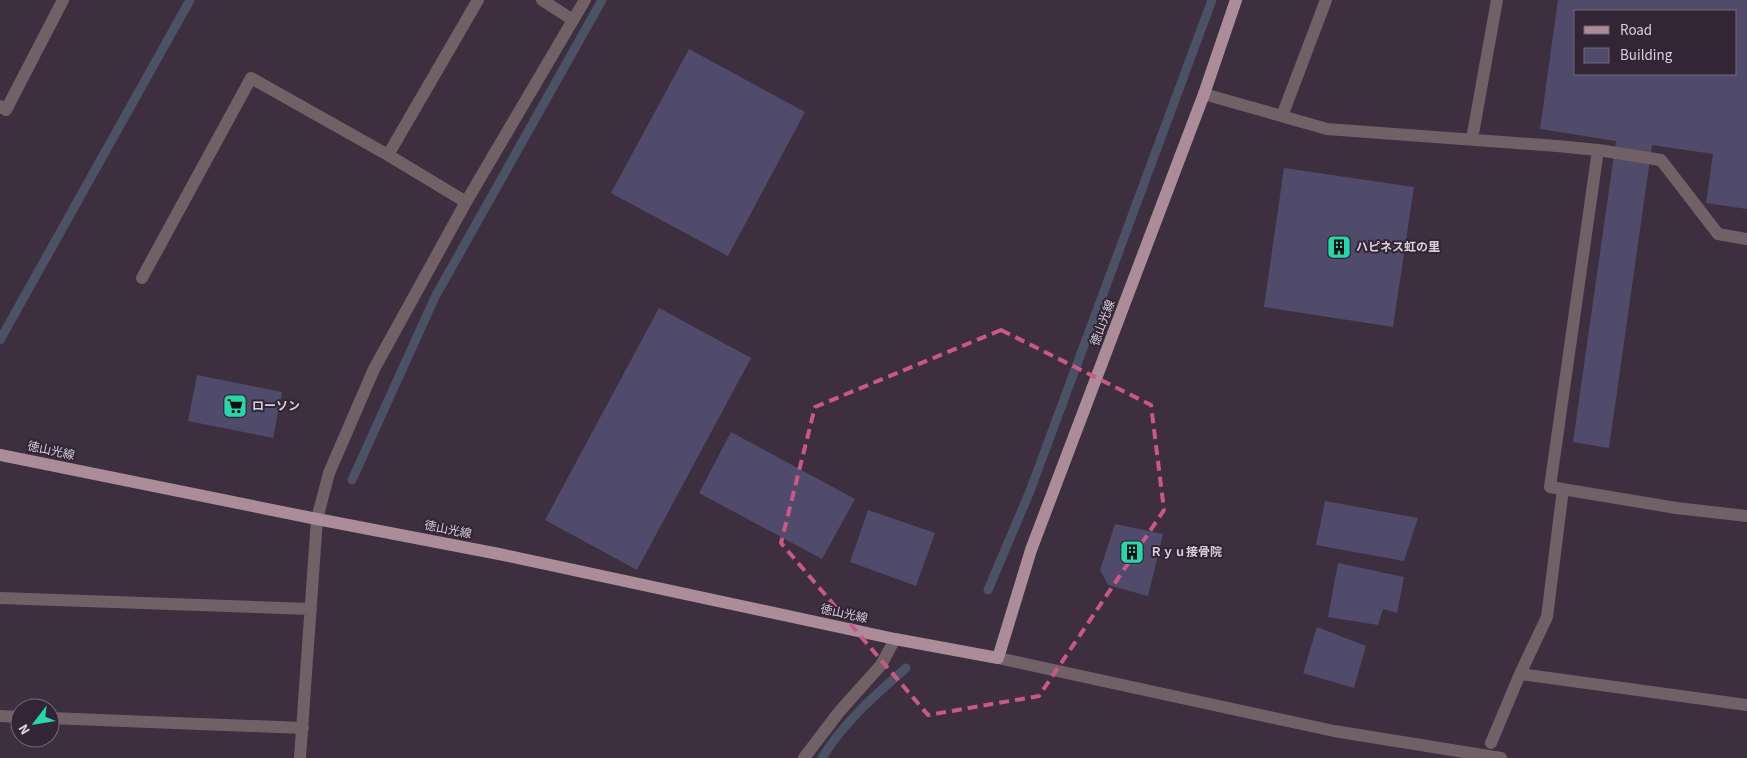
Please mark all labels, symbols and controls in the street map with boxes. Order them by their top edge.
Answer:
legend [1574,10,1737,75]
text: Road [1620,20,1652,41]
text: Building [1620,45,1673,66]
building icon: ハピネス虹の里 [1326,234,1352,260]
place label: ハピネス虹の里 [1356,239,1440,256]
street label: 徳山光線 [1086,298,1120,348]
supermarket icon: ローソン [222,393,248,419]
place label: ローソン [252,398,300,415]
street label: 徳山光線 [26,438,76,464]
street label: 徳山光線 [423,517,473,543]
building icon: Ｒｙｕ接骨院 [1119,539,1145,565]
place label: Ｒｙｕ接骨院 [1150,544,1222,561]
street label: 徳山光線 [819,601,869,627]
north arrow [10,698,60,748]
text: N [14,720,36,738]

